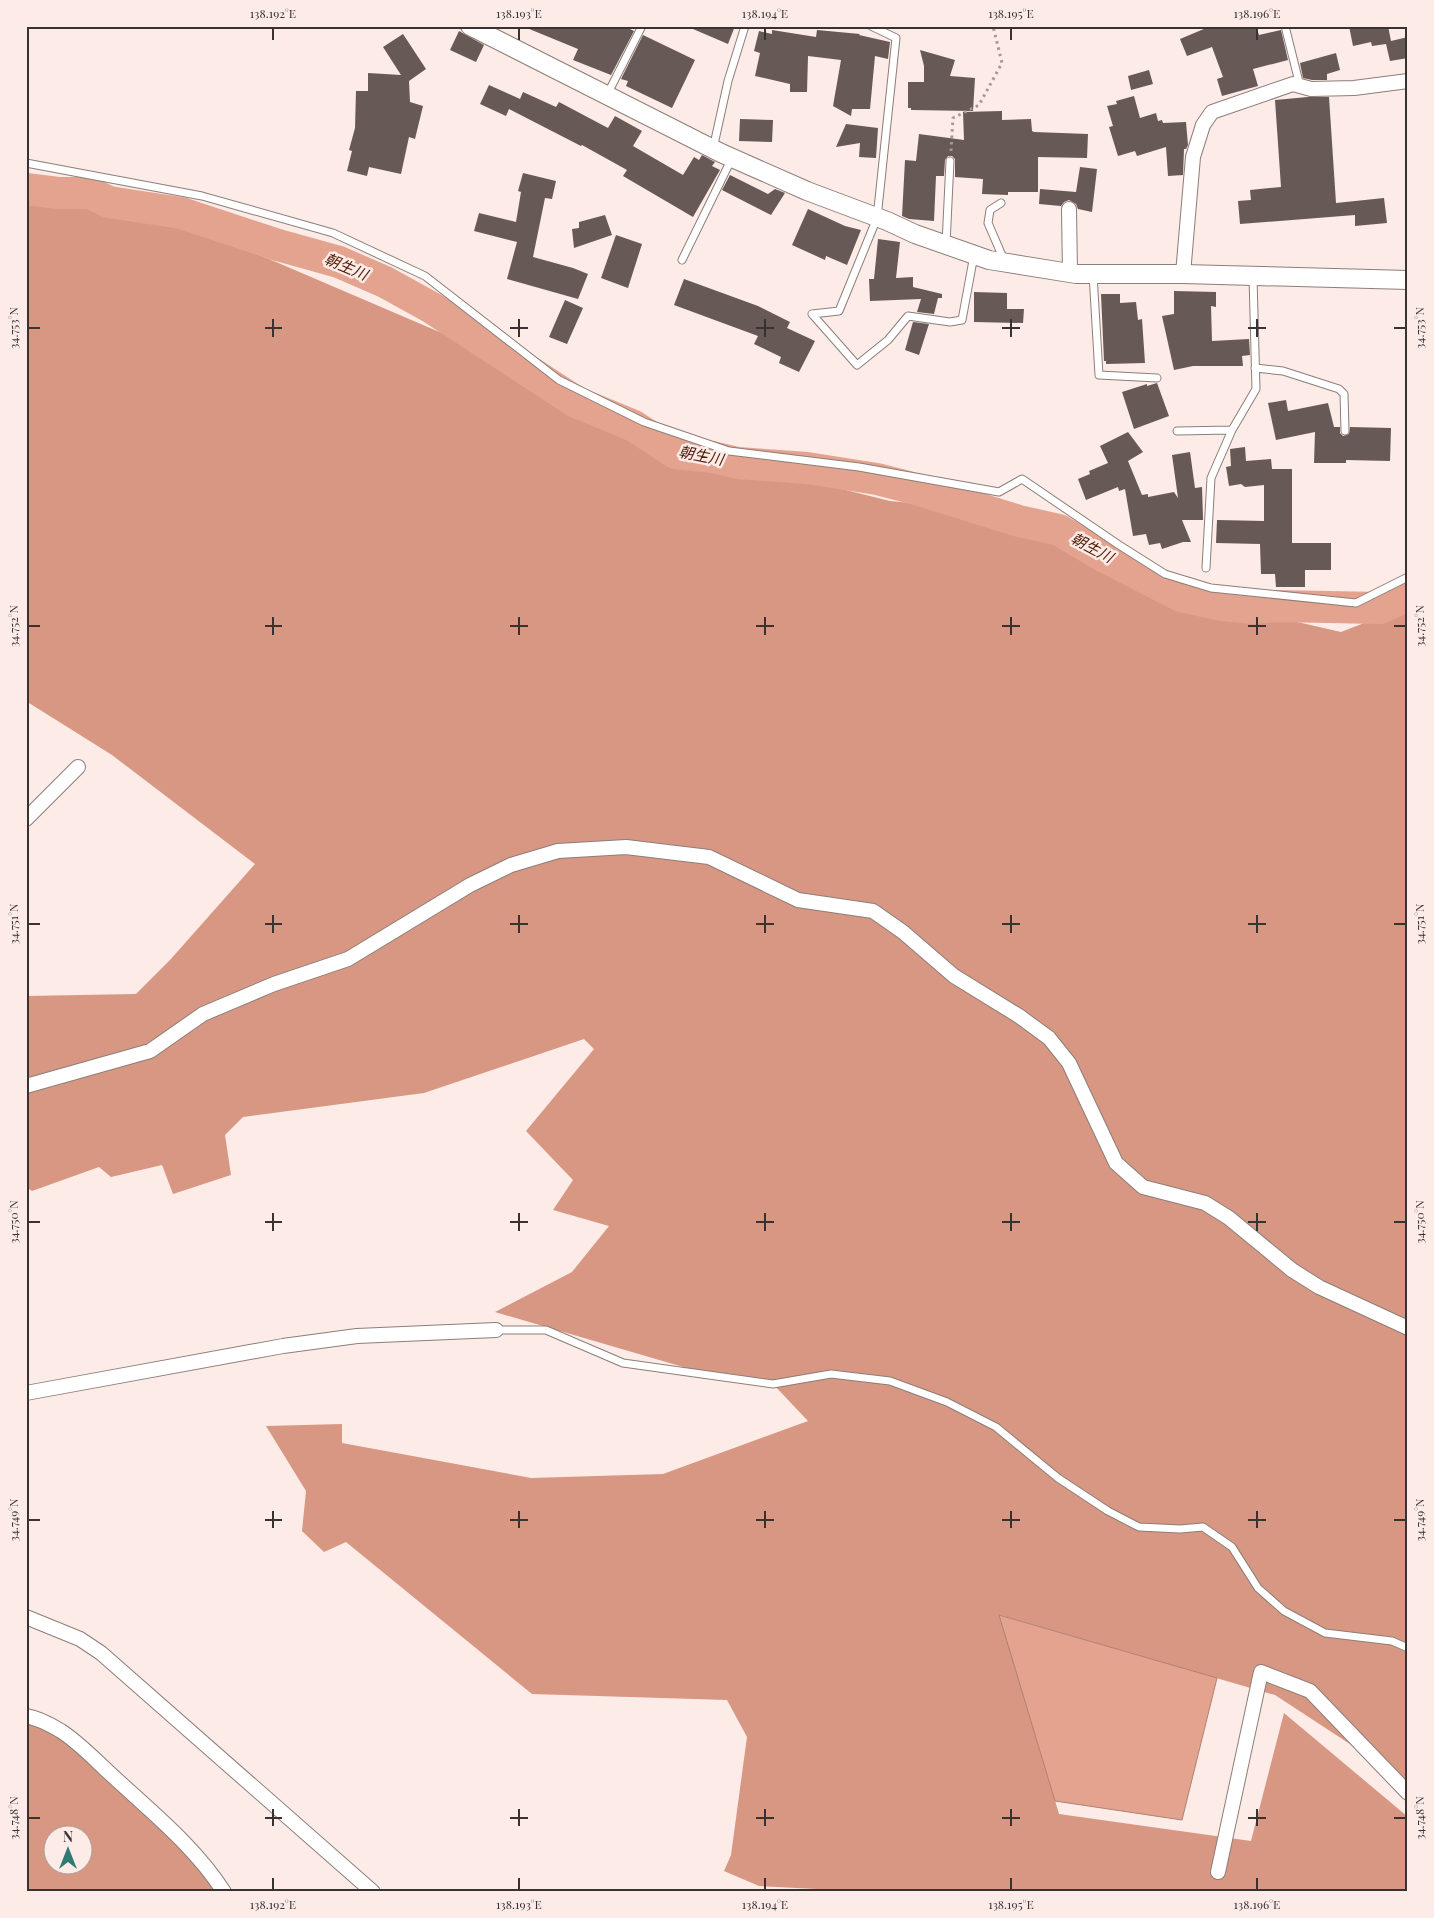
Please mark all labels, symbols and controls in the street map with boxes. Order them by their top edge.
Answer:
text: 138.192°E [250,5,296,21]
text: 138.193°E [496,5,542,21]
text: 138.194°E [742,5,788,21]
text: 138.195°E [988,5,1034,21]
text: 138.196°E [1234,5,1280,21]
water label: 朝生川 [322,248,373,285]
text: 34.753°N [5,307,21,349]
text: 34.753°N [1411,307,1427,349]
water label: 朝生川 [677,441,727,470]
water label: 朝生川 [1068,528,1119,567]
text: 34.752°N [5,604,21,647]
text: 34.752°N [1411,604,1427,647]
text: 34.751°N [5,903,21,944]
text: 34.751°N [1411,903,1427,944]
text: 34.750°N [5,1200,21,1244]
text: 34.750°N [1411,1200,1427,1244]
text: 34.749°N [5,1498,21,1541]
text: 34.749°N [1411,1498,1427,1541]
text: 34.748°N [5,1796,21,1840]
text: 34.748°N [1411,1796,1427,1840]
north arrow [42,1826,92,1876]
text: N [63,1827,73,1846]
text: 138.192°E [250,1896,296,1912]
text: 138.193°E [496,1896,542,1912]
text: 138.194°E [742,1896,788,1912]
text: 138.195°E [988,1896,1034,1912]
text: 138.196°E [1234,1896,1280,1912]

